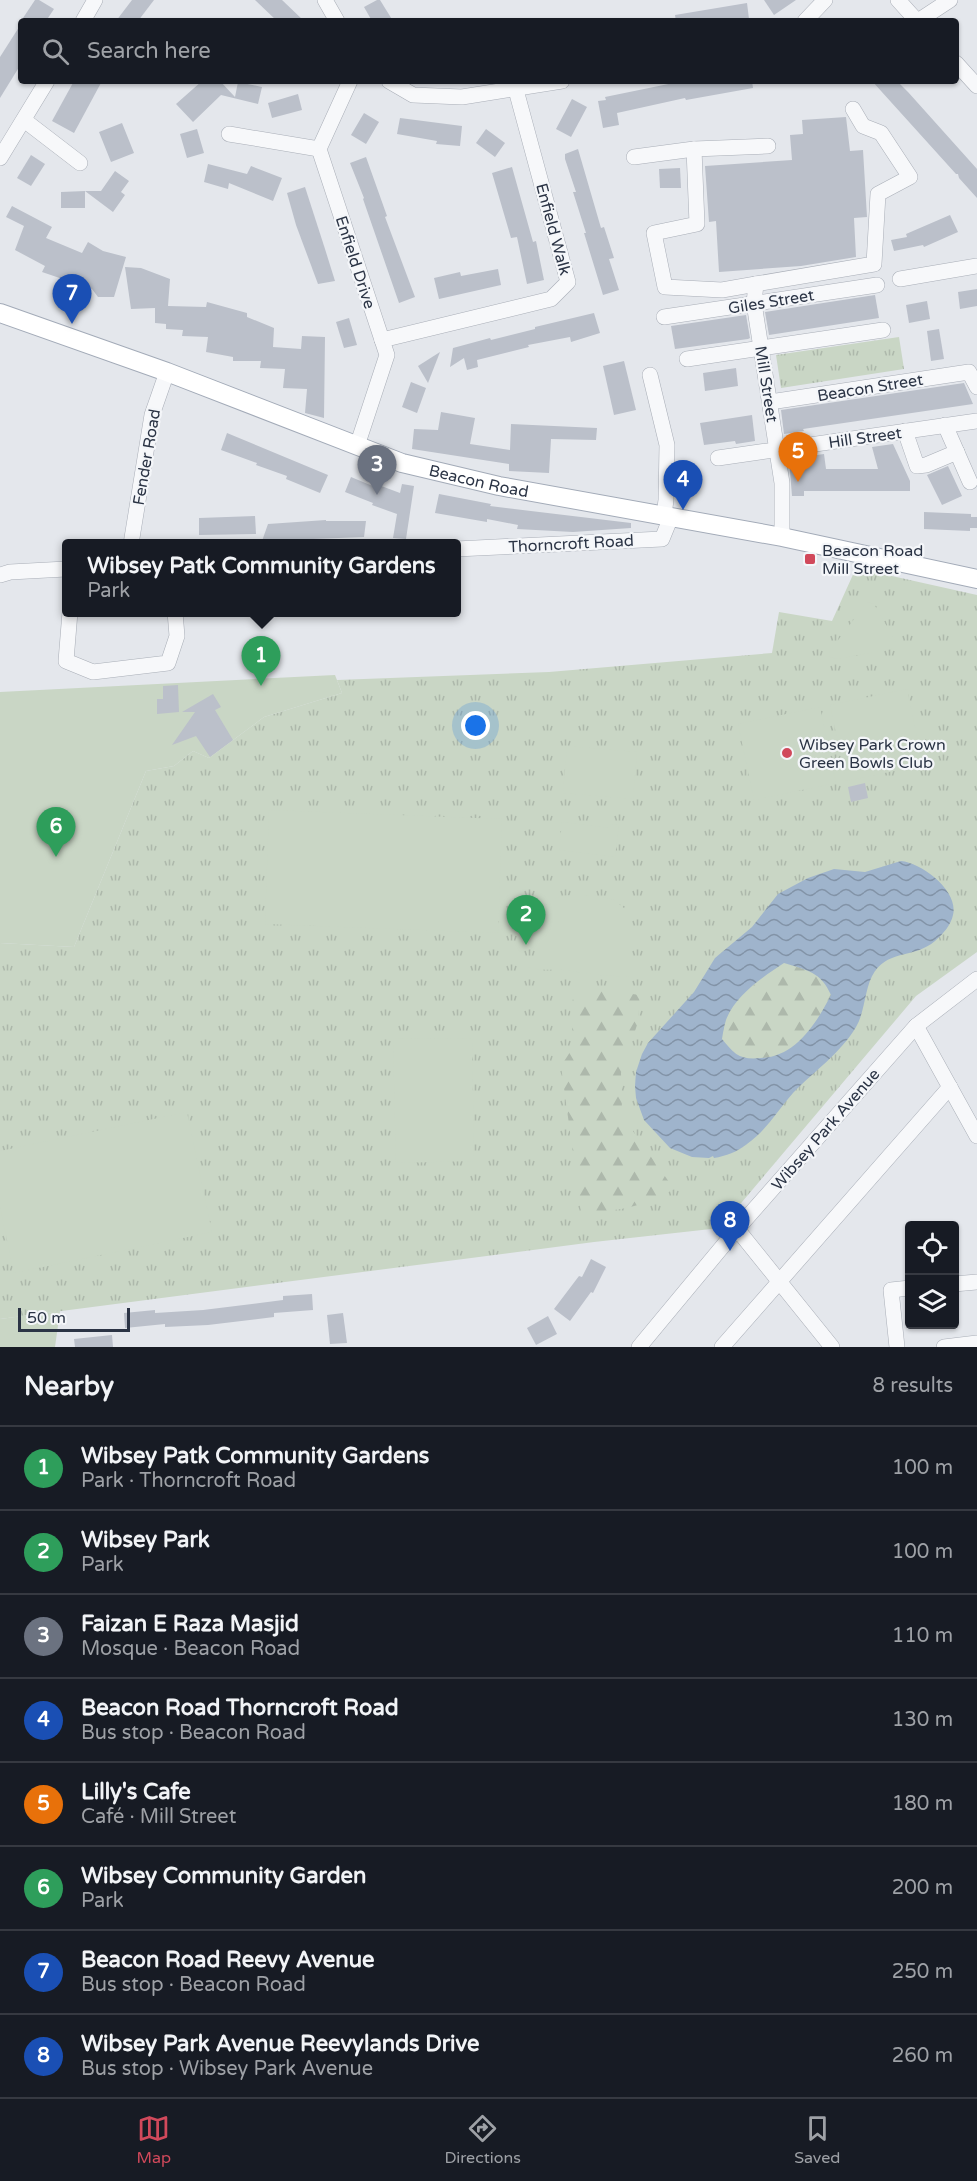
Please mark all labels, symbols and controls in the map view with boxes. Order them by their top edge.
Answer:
search box [18,18,959,84]
icon: search [39,35,72,68]
text: Search here [87,38,211,64]
street label: Enfield Walk [531,181,575,278]
street label: Enfield Drive [331,213,379,311]
pin: 7 [52,274,92,324]
street label: Giles Street [727,285,816,319]
street label: Mill Street [750,344,782,424]
street label: Beacon Street [816,370,925,406]
street label: Fender Road [129,407,165,507]
street label: Hill Street [827,423,903,453]
pin: 5 [778,432,818,482]
pin: 3 [358,446,397,495]
pin: 4 [664,460,702,510]
street label: Beacon Road [427,461,530,502]
street label: Thorncroft Road [508,531,634,557]
popup [62,539,461,617]
place label: Beacon Road Mill Street [822,541,923,579]
marker: Beacon Road Mill Street [803,552,817,566]
text: Wibsey Patk Community Gardens [87,553,436,579]
text: Park [87,579,130,603]
pin: 1 [242,636,280,686]
your location [461,711,490,740]
place label: Wibsey Park Crown Green Bowls Club [799,735,946,773]
marker: Wibsey Park Crown Green Bowls Club [780,746,794,760]
pin: 6 [36,808,76,857]
pin: 2 [506,896,546,945]
street label: Wibsey Park Avenue [767,1065,884,1195]
pin: 8 [710,1202,750,1251]
map controls [905,1221,959,1329]
button: locate [905,1221,959,1275]
button: layers [905,1275,959,1329]
scale bar [18,1305,130,1332]
text: 50 m [27,1308,66,1328]
text: Nearby [24,1371,114,1402]
text: 8 results [873,1374,953,1398]
text: Wibsey Patk Community Gardens [81,1443,429,1469]
text: 1 [37,1456,50,1480]
text: 100 m [892,1456,953,1480]
text: Park · Thorncroft Road [81,1469,296,1493]
text: Wibsey Park [81,1527,210,1553]
text: 2 [37,1540,50,1564]
text: 100 m [892,1540,953,1564]
text: Park [81,1553,124,1577]
text: Faizan E Raza Masjid [81,1611,299,1637]
text: 3 [37,1624,50,1648]
text: 110 m [892,1624,953,1648]
text: Mosque · Beacon Road [81,1637,300,1661]
text: Beacon Road Thorncroft Road [81,1695,399,1721]
text: 4 [37,1708,50,1732]
text: 130 m [892,1708,953,1732]
text: Bus stop · Beacon Road [81,1721,306,1745]
text: Lilly's Cafe [81,1779,191,1805]
text: 5 [37,1792,50,1816]
text: 180 m [892,1792,953,1816]
text: Café · Mill Street [81,1805,236,1829]
text: Wibsey Community Garden [81,1863,366,1889]
text: 6 [37,1876,50,1900]
text: 200 m [892,1876,953,1900]
text: Park [81,1889,124,1913]
text: Beacon Road Reevy Avenue [81,1947,374,1973]
text: 7 [37,1960,50,1984]
text: 250 m [892,1960,953,1984]
text: Bus stop · Beacon Road [81,1973,306,1997]
text: Wibsey Park Avenue Reevylands Drive [81,2031,480,2057]
text: 8 [37,2044,50,2068]
text: 260 m [892,2044,953,2068]
text: Bus stop · Wibsey Park Avenue [81,2057,373,2081]
tab: Map [137,2112,171,2168]
tab: Directions [444,2112,521,2168]
tab: Saved [794,2112,840,2168]

